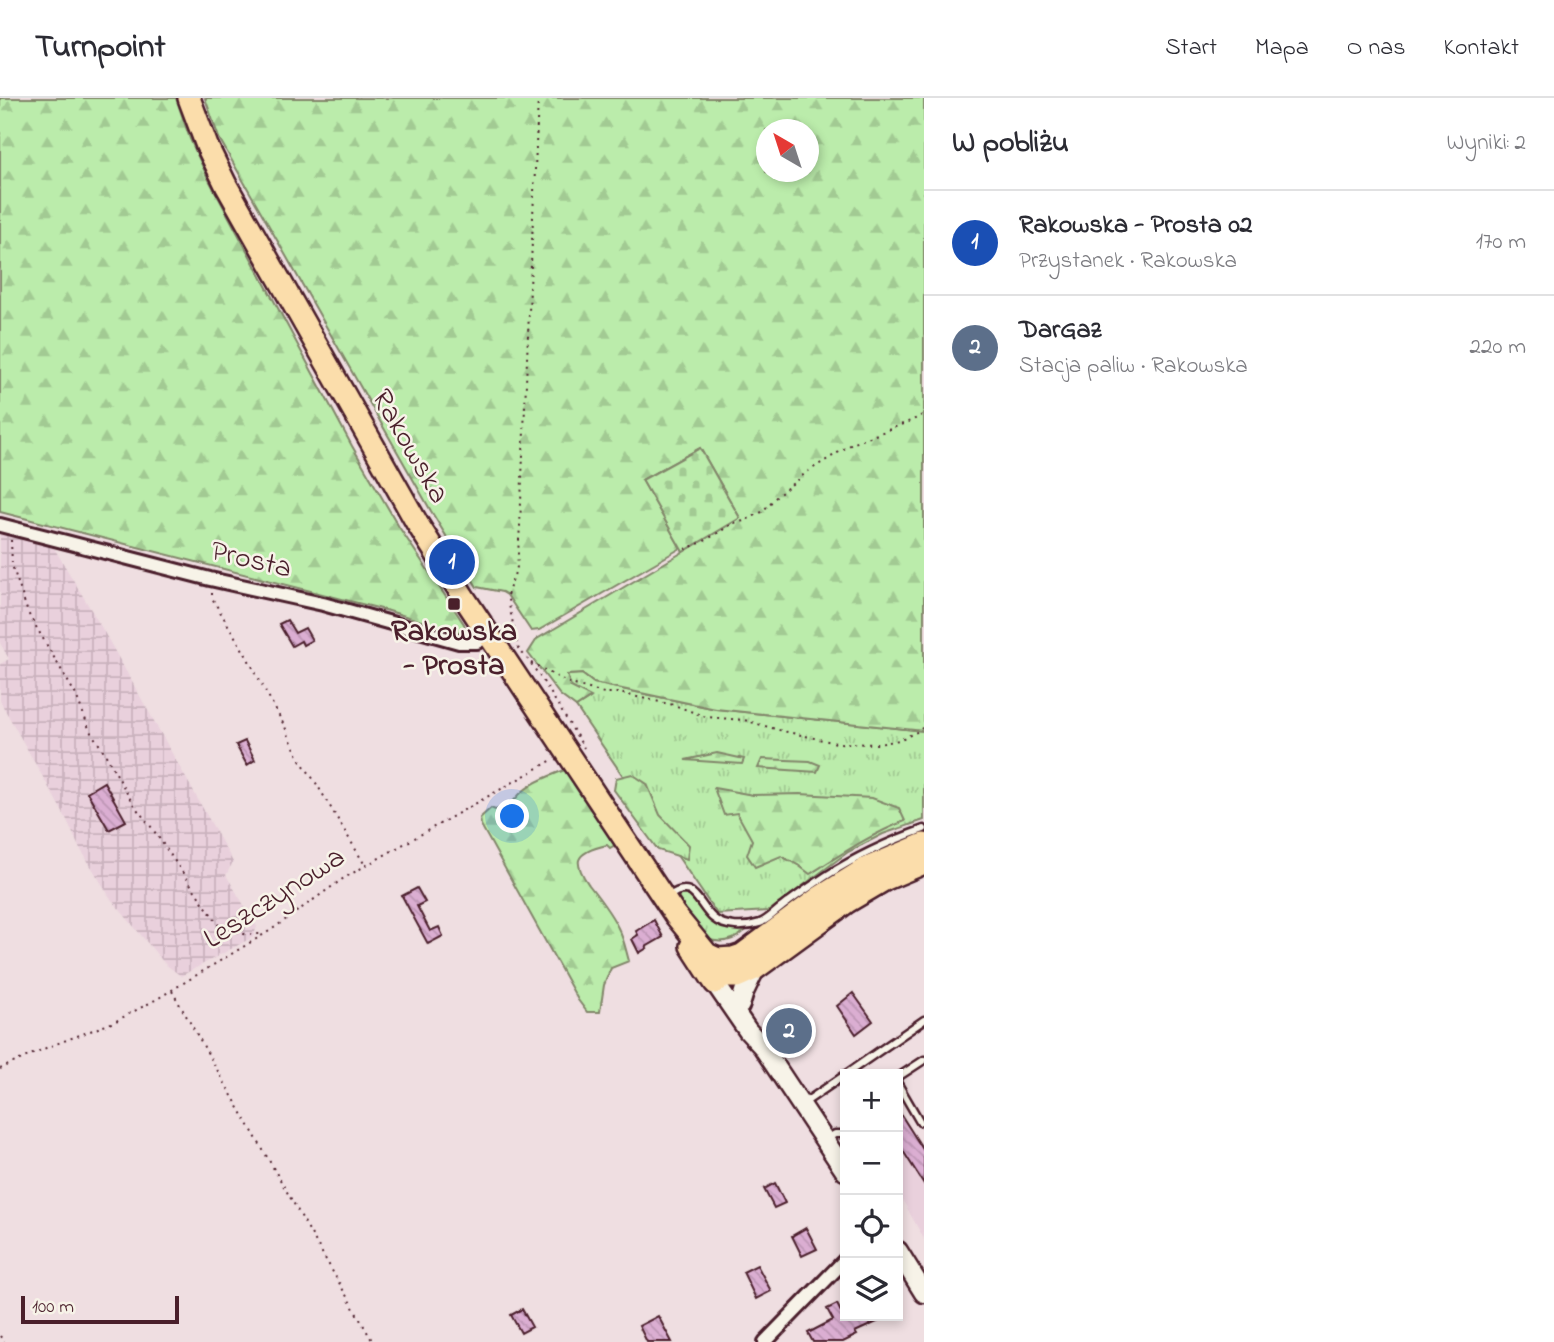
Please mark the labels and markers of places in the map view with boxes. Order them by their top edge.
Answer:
pin: 1 [429,536,475,588]
marker: Rakowska - Prosta [446,596,462,612]
place label: Rakowska - Prosta [391,611,517,689]
pin: 2 [766,1005,812,1057]

